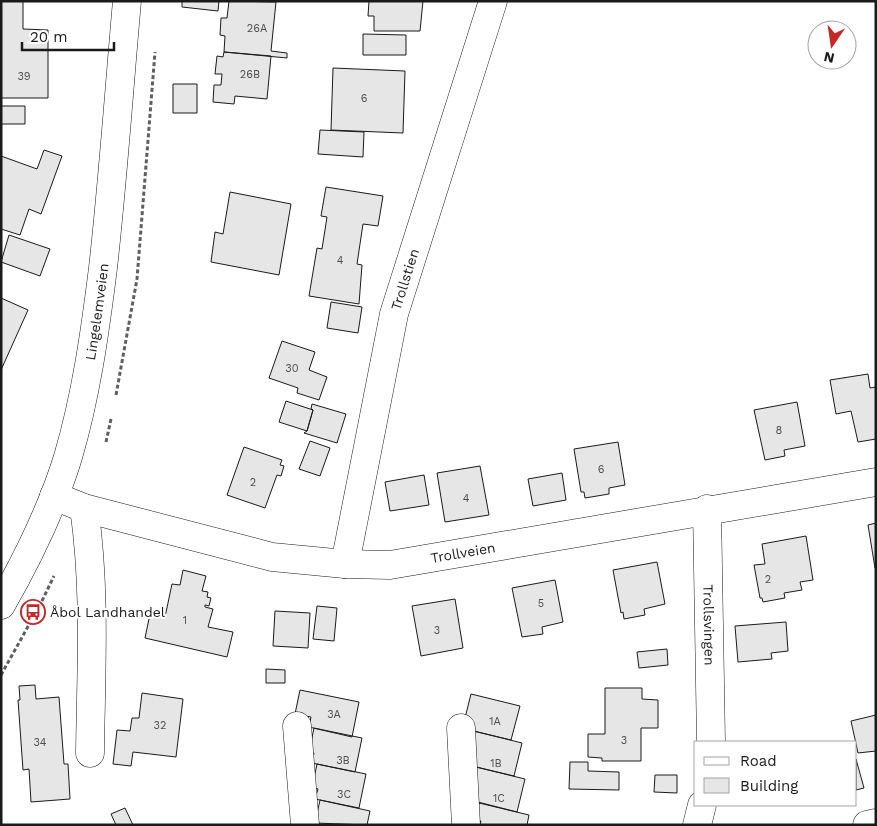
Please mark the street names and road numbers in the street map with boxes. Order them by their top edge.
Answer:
street label: Trollstien [388,247,422,312]
street label: Lingelemveien [82,262,111,361]
street label: Trollveien [429,539,497,566]
street label: Trollsvingen [700,584,718,666]

